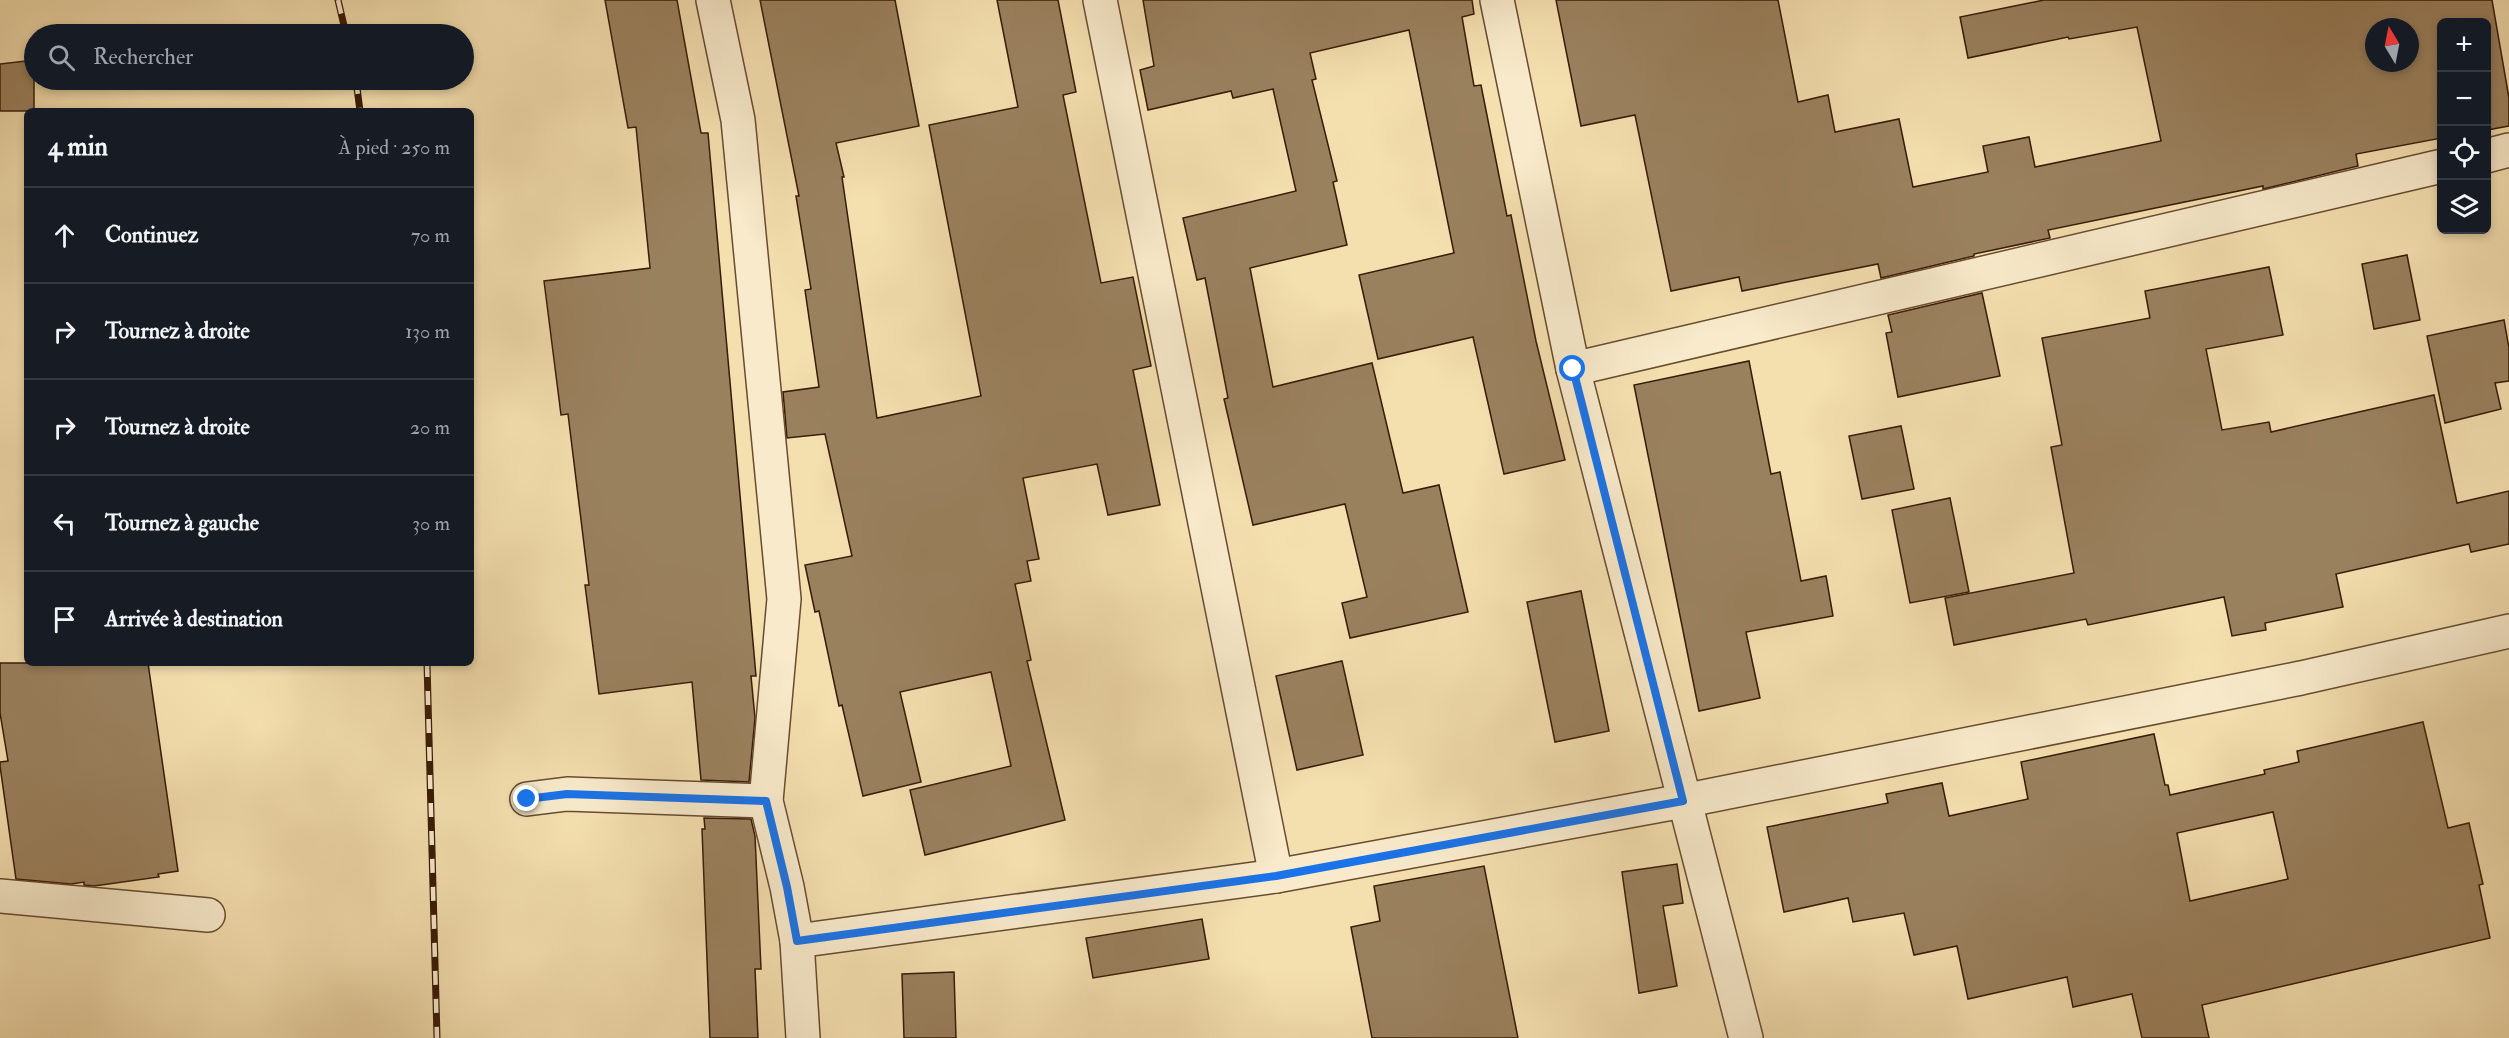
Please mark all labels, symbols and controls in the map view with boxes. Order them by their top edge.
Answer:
north arrow [2365,18,2419,72]
map controls [2437,18,2491,234]
button: + [2437,18,2491,72]
search box [24,24,474,90]
icon: search [45,41,78,74]
text: Rechercher [93,43,193,71]
button: − [2437,72,2491,126]
button: locate [2437,126,2491,180]
text: 4 min [48,131,108,163]
text: À pied · 250 m [339,135,450,160]
button: layers [2437,180,2491,234]
icon: ahead [48,219,81,252]
text: Continuez [105,221,198,249]
text: 70 m [411,223,450,248]
icon: right [48,315,81,348]
text: Tournez à droite [105,317,250,345]
text: 130 m [405,319,450,344]
route start [1559,355,1585,381]
icon: right [48,411,81,444]
text: Tournez à droite [105,413,250,441]
text: 20 m [410,415,450,440]
icon: left [48,507,81,540]
text: Tournez à gauche [105,509,259,537]
text: 30 m [412,511,450,536]
icon: arrive [48,603,81,636]
text: Arrivée à destination [105,605,283,633]
route end [513,785,539,811]

